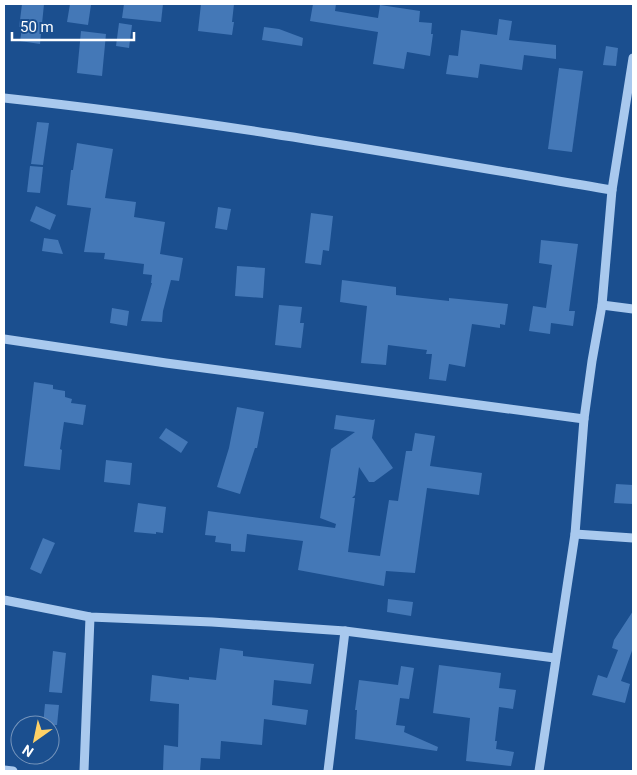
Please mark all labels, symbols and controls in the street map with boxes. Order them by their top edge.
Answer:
scale bar [12,10,135,42]
text: 50 m [20,18,54,36]
north arrow [10,715,60,765]
text: N [19,741,36,760]

